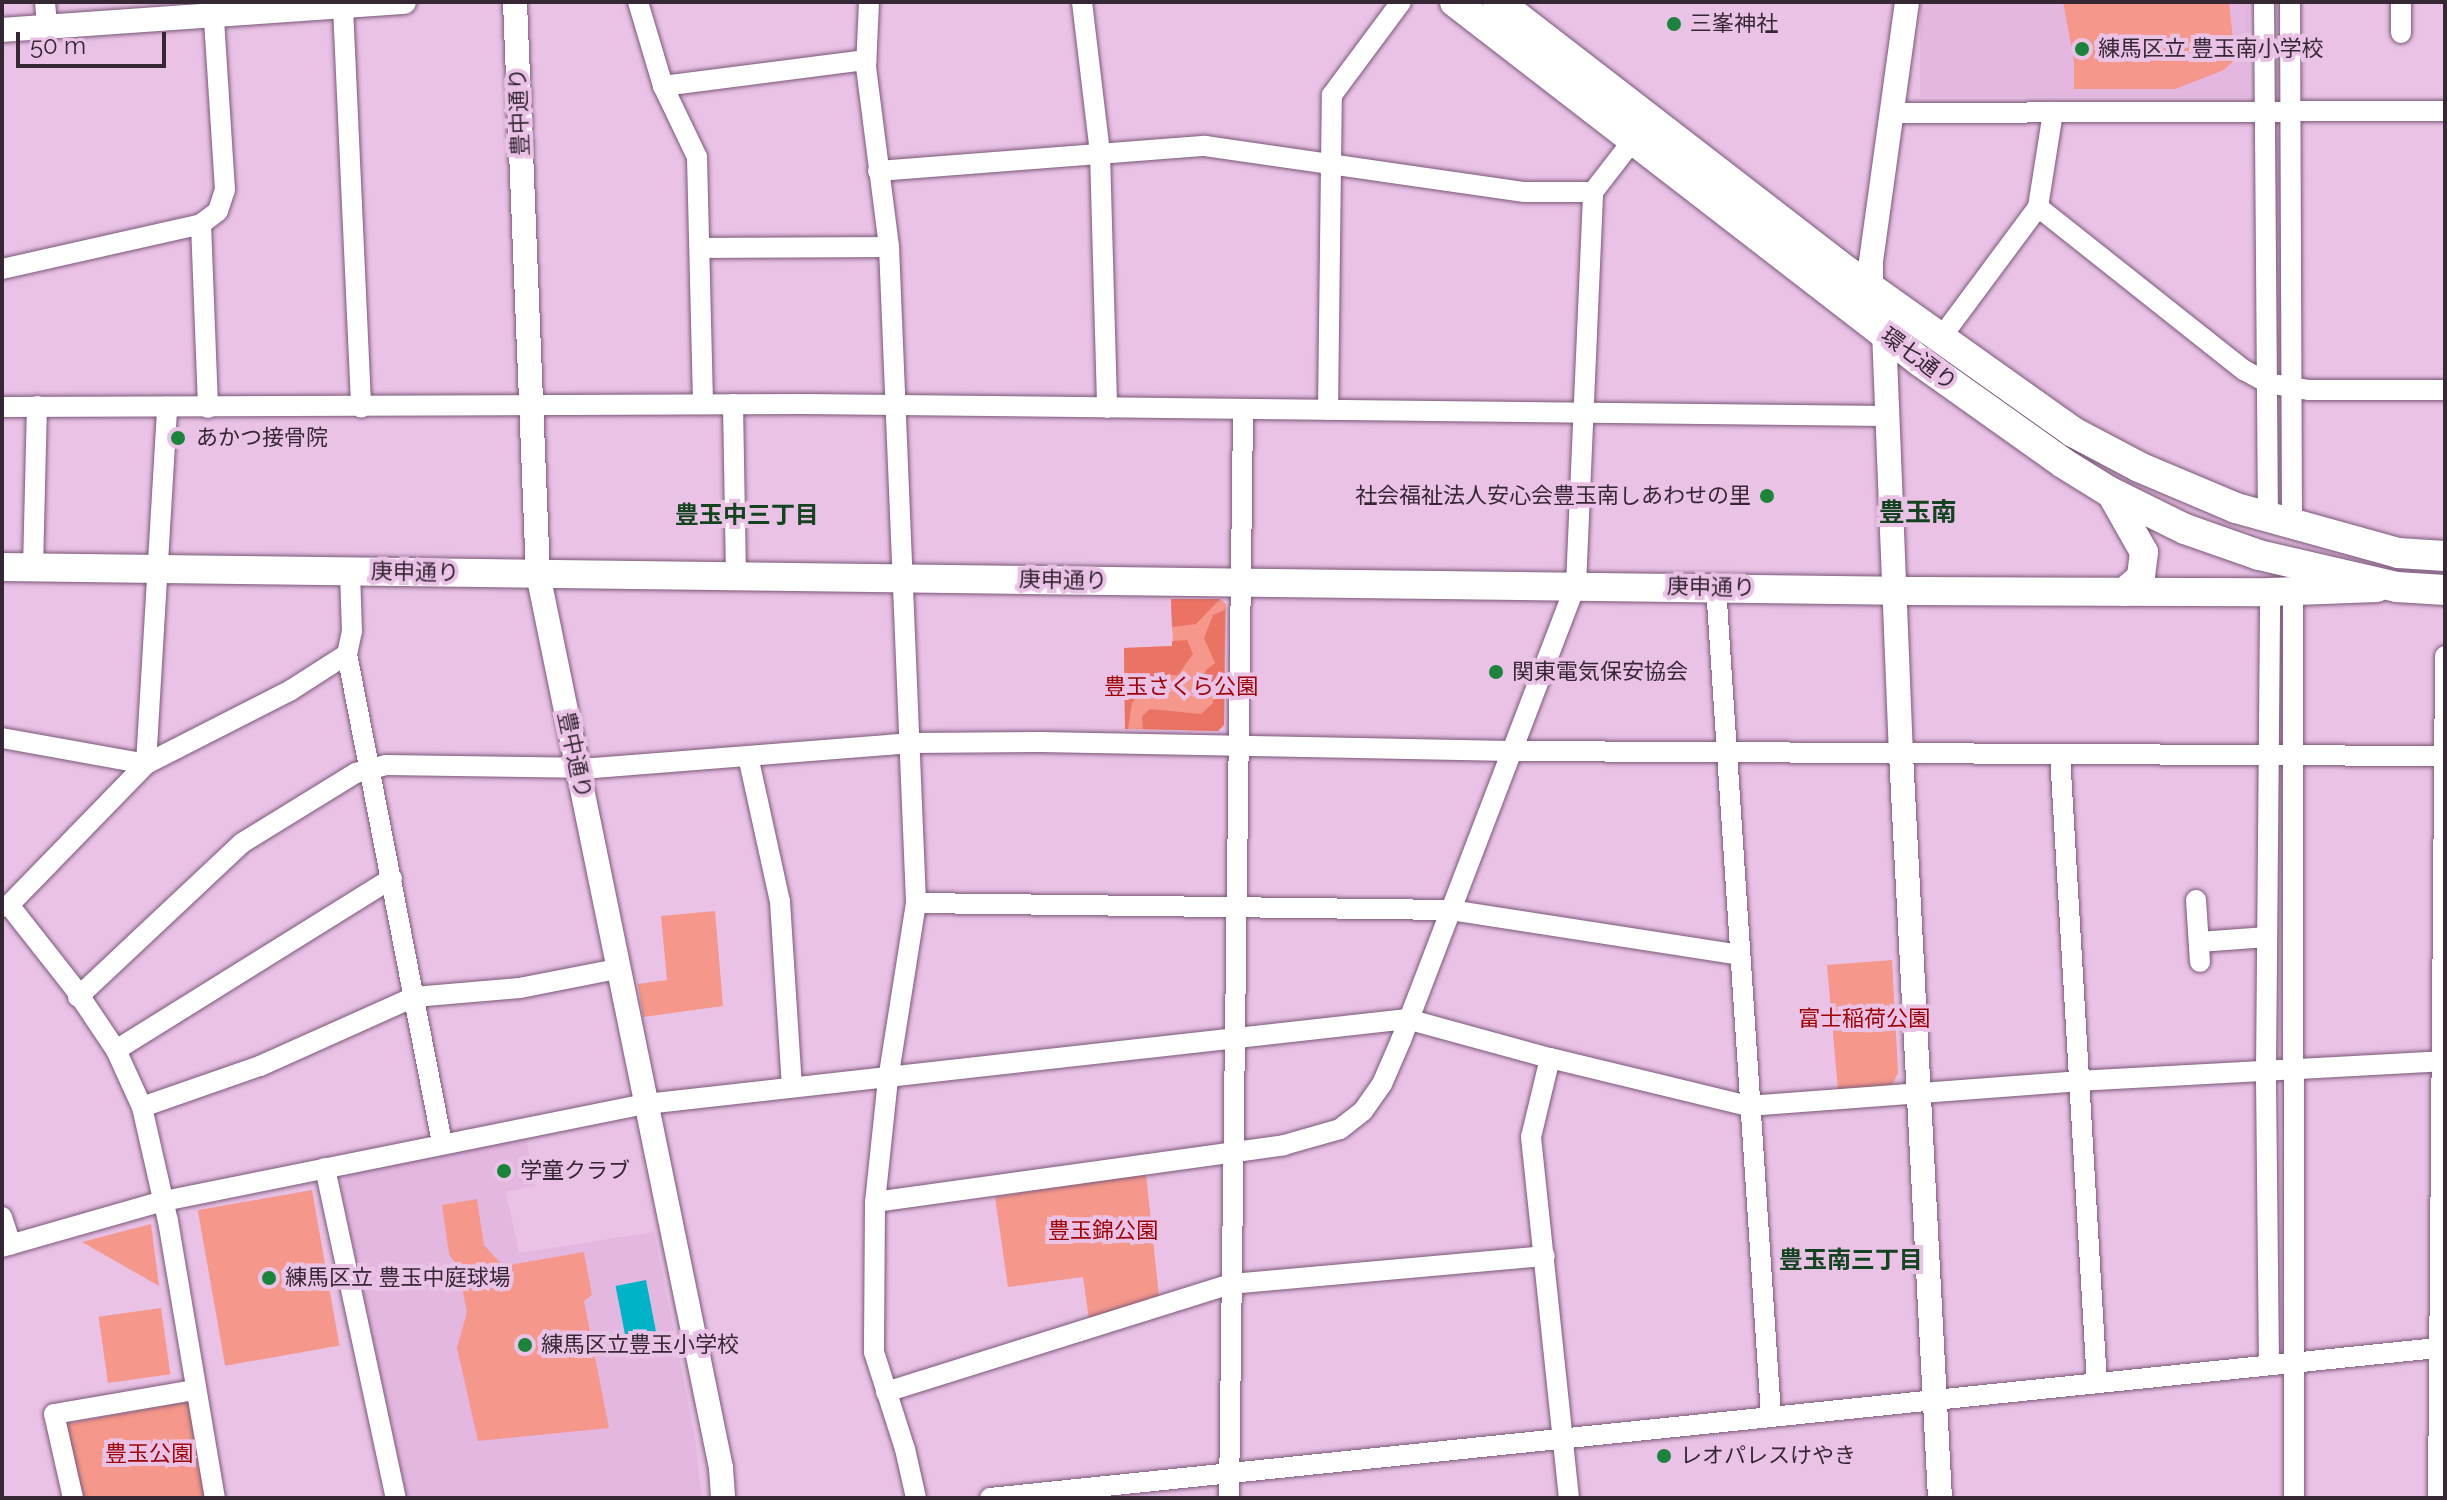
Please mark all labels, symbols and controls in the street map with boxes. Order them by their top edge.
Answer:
place label: 三峯神社 [1690,11,1778,37]
marker: 三峯神社 [1665,15,1683,33]
scale bar [20,16,170,66]
text: 50 m [30,31,86,60]
place label: 練馬区立 豊玉南小学校 [2098,36,2324,62]
marker: 練馬区立 豊玉南小学校 [2073,40,2091,58]
street label: 豊中通り [504,68,534,156]
street label: 環七通り [1876,322,1962,396]
place label: あかつ接骨院 [196,425,328,451]
marker: あかつ接骨院 [167,427,189,449]
place label: 社会福祉法人安心会豊玉南しあわせの里 [1355,483,1751,509]
marker: 社会福祉法人安心会豊玉南しあわせの里 [1758,487,1776,505]
district label: 豊玉南 [1879,497,1957,529]
district label: 豊玉中三丁目 [675,501,819,529]
street label: 庚申通り [371,558,459,586]
street label: 庚申通り [1019,566,1107,594]
street label: 庚申通り [1667,573,1755,601]
place label: 関東電気保安協会 [1512,659,1688,685]
marker: 関東電気保安協会 [1487,663,1505,681]
park label: 豊玉さくら公園 [1104,674,1258,700]
street label: 豊中通り [553,709,597,801]
park label: 富士稲荷公園 [1798,1006,1930,1032]
place label: 学童クラブ [520,1158,630,1184]
marker: 学童クラブ [495,1162,513,1180]
park label: 豊玉錦公園 [1048,1218,1158,1244]
district label: 豊玉南三丁目 [1779,1246,1923,1274]
place label: 練馬区立 豊玉中庭球場 [285,1265,511,1291]
marker: 練馬区立 豊玉中庭球場 [260,1269,278,1287]
place label: 練馬区立豊玉小学校 [541,1332,739,1358]
marker: 練馬区立豊玉小学校 [516,1336,534,1354]
park label: 豊玉公園 [105,1441,193,1467]
place label: レオパレスけやき [1680,1443,1856,1469]
marker: レオパレスけやき [1655,1447,1673,1465]

